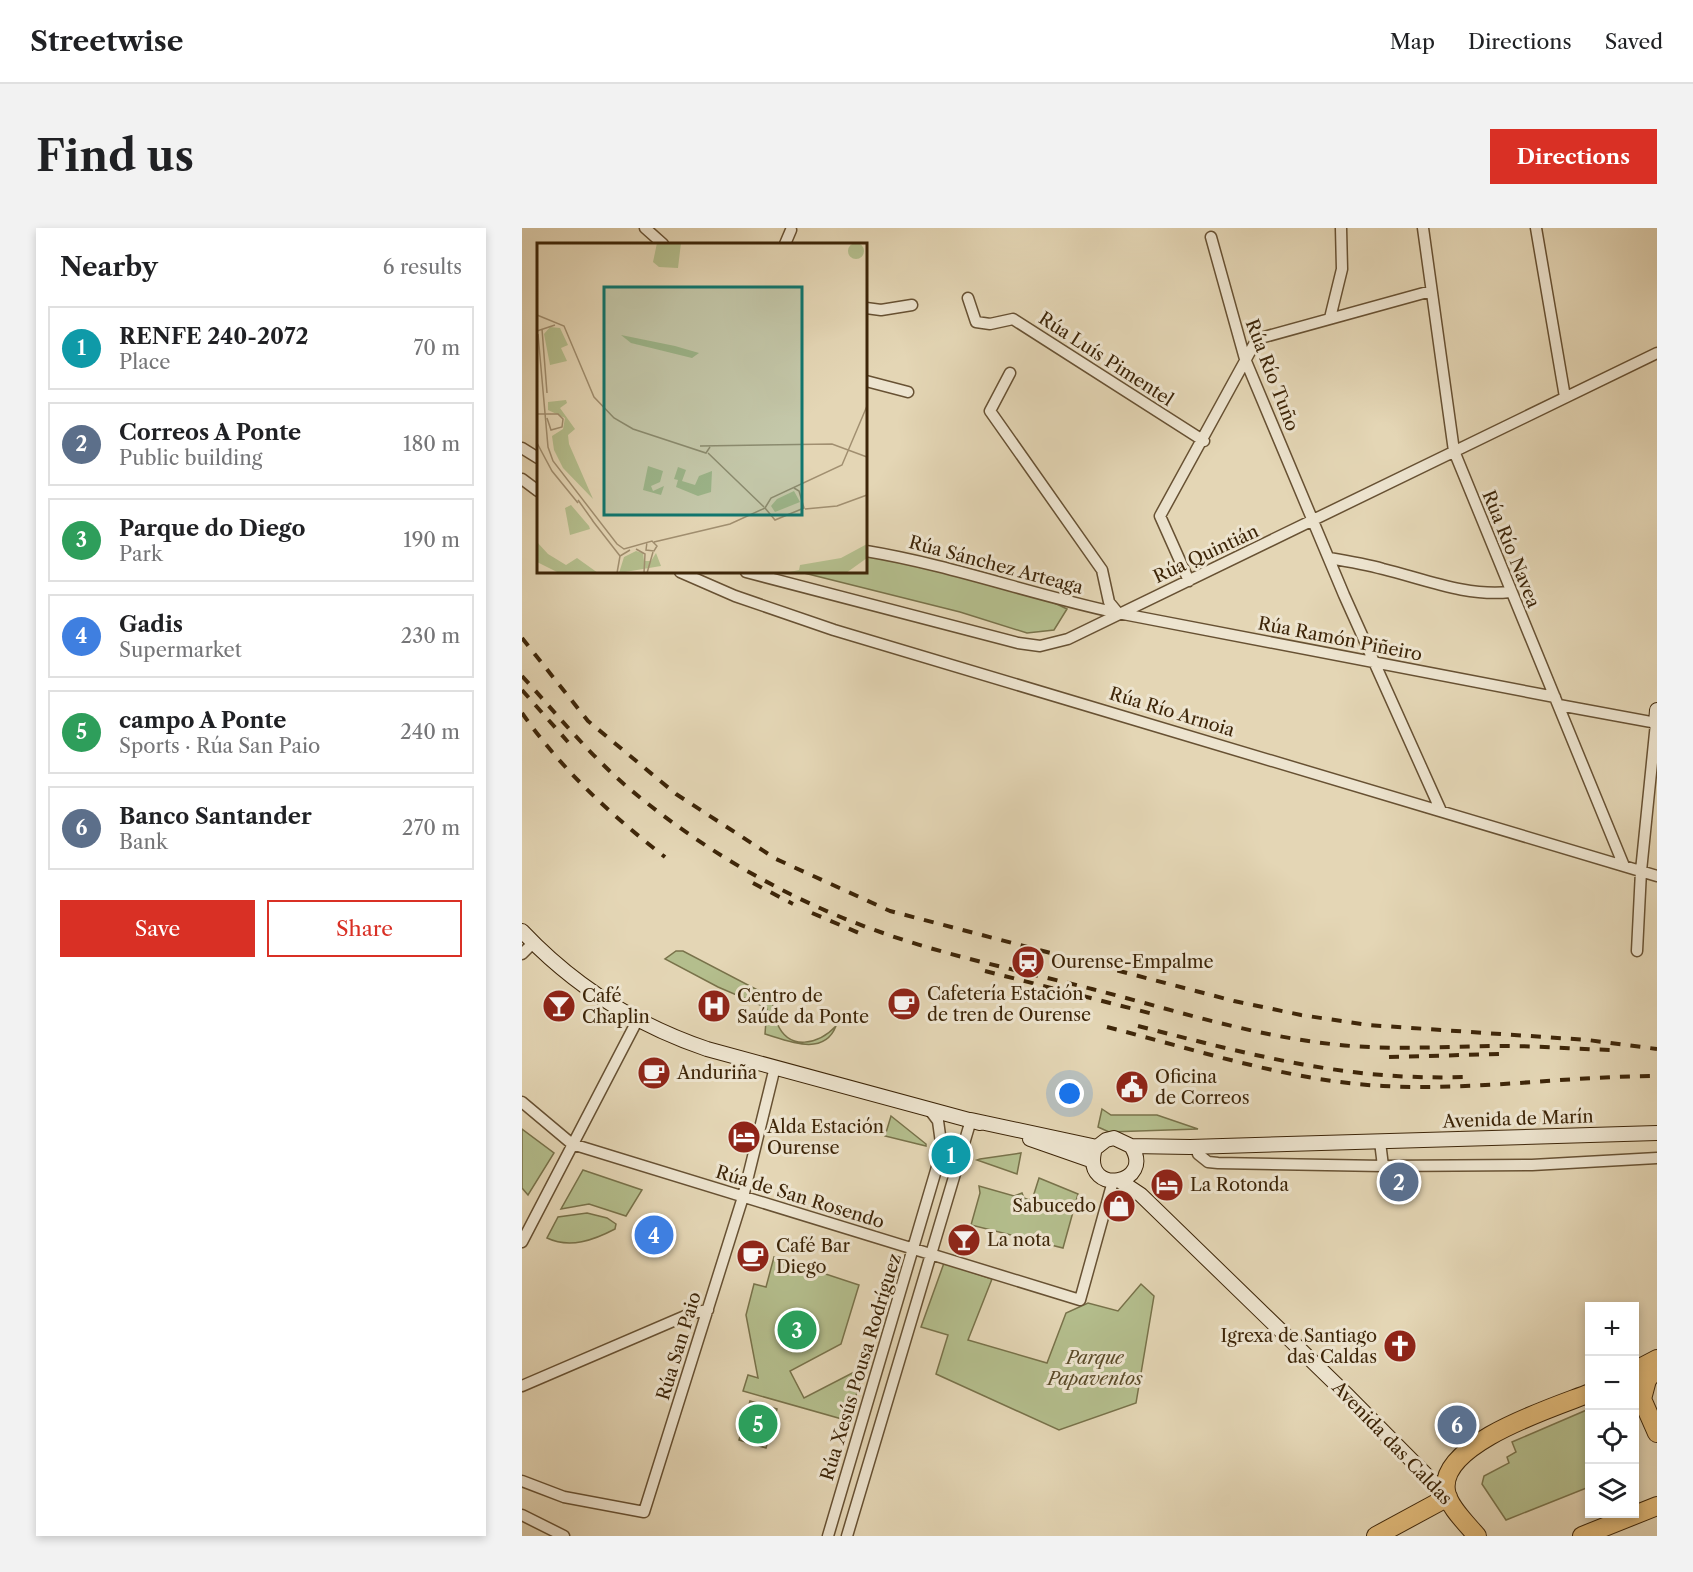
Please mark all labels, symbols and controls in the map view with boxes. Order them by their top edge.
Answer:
text: Streetwise [30,24,184,58]
text: Map [1390,29,1435,54]
text: Directions [1468,29,1572,54]
text: Saved [1605,29,1663,54]
button: Directions [1490,129,1657,184]
text: Find us [36,130,194,182]
inset map [537,243,867,573]
text: Nearby [60,251,158,283]
text: 6 results [383,255,462,279]
street label: Rúa Luís Pimentel [1034,307,1178,411]
street label: Rúa Río Tuño [1241,316,1303,434]
text: RENFE 240-2072 [119,323,309,350]
text: 1 [77,336,86,360]
text: 70 m [414,336,460,360]
text: Place [119,350,170,374]
text: Correos A Ponte [119,419,301,446]
text: 2 [76,432,87,456]
text: 180 m [403,432,460,456]
text: Public building [119,446,262,470]
street label: Rúa Río Navea [1477,487,1545,611]
text: Parque do Diego [119,515,305,542]
street label: Rúa Quintián [1150,520,1262,588]
text: 3 [76,528,87,552]
text: 190 m [403,528,460,552]
street label: Rúa Sánchez Arteaga [906,531,1086,599]
text: Park [119,542,162,566]
text: Gadis [119,611,183,638]
street label: Rúa Ramón Piñeiro [1256,612,1424,666]
text: 4 [76,624,87,648]
text: 230 m [401,624,460,648]
text: Supermarket [119,638,242,662]
street label: Rúa Río Arnoia [1107,682,1238,742]
text: campo A Ponte [119,707,286,734]
text: 5 [76,720,87,744]
text: 240 m [400,720,460,744]
text: Sports · Rúa San Paio [119,734,320,758]
text: Banco Santander [119,803,312,830]
text: 6 [76,816,87,840]
text: 270 m [402,816,460,840]
text: Bank [119,830,168,854]
button: Save [60,900,255,957]
button: Share [267,900,462,957]
station icon: Ourense-Empalme [1010,944,1046,980]
place label: Ourense-Empalme [1051,951,1214,973]
place label: Cafetería Estación de tren de Ourense [927,983,1091,1026]
place label: Café Chaplin [582,985,650,1028]
place label: Centro de Saúde da Ponte [737,985,869,1028]
cafe icon: Cafetería Estación de tren de Ourense [886,986,922,1022]
bar icon: Café Chaplin [541,988,577,1024]
hospital icon: Centro de Saúde da Ponte [696,988,732,1024]
cafe icon: Anduriña [636,1055,672,1091]
place label: Anduriña [676,1062,758,1084]
place label: Oficina de Correos [1155,1066,1250,1109]
public building icon: Oficina de Correos [1114,1069,1150,1105]
your location [1055,1079,1084,1108]
street label: Avenida de Marín [1441,1105,1594,1133]
place label: Alda Estación Ourense [766,1116,884,1159]
hotel icon: Alda Estación Ourense [726,1119,762,1155]
pin: 1 [932,1132,970,1178]
pin: 2 [1380,1160,1418,1204]
street label: Rúa de San Rosendo [713,1161,887,1233]
hotel icon: La Rotonda [1149,1167,1185,1203]
place label: La Rotonda [1190,1174,1290,1196]
shop icon: Sabucedo [1101,1188,1137,1224]
place label: Sabucedo [1012,1195,1096,1217]
pin: 4 [634,1212,674,1258]
bar icon: La nota [946,1222,982,1258]
place label: La nota [987,1229,1052,1251]
place label: Café Bar Diego [776,1235,851,1278]
cafe icon: Café Bar Diego [735,1238,771,1274]
street label: Rúa Xesús Pousa Rodríguez [816,1251,906,1483]
street label: Rúa San Paio [652,1289,706,1403]
map controls [1585,1302,1639,1518]
button: + [1585,1302,1639,1356]
pin: 3 [778,1308,816,1352]
place label: Igrexa de Santiago das Caldas [1221,1325,1377,1368]
church icon: Igrexa de Santiago das Caldas [1382,1328,1418,1364]
park label: Parque Papaventos [1045,1347,1143,1390]
button: − [1585,1356,1639,1410]
street label: Avenida das Caldas [1327,1376,1457,1509]
pin: 5 [738,1402,778,1446]
pin: 6 [1438,1402,1476,1448]
button: locate [1585,1410,1639,1464]
button: layers [1585,1464,1639,1518]

